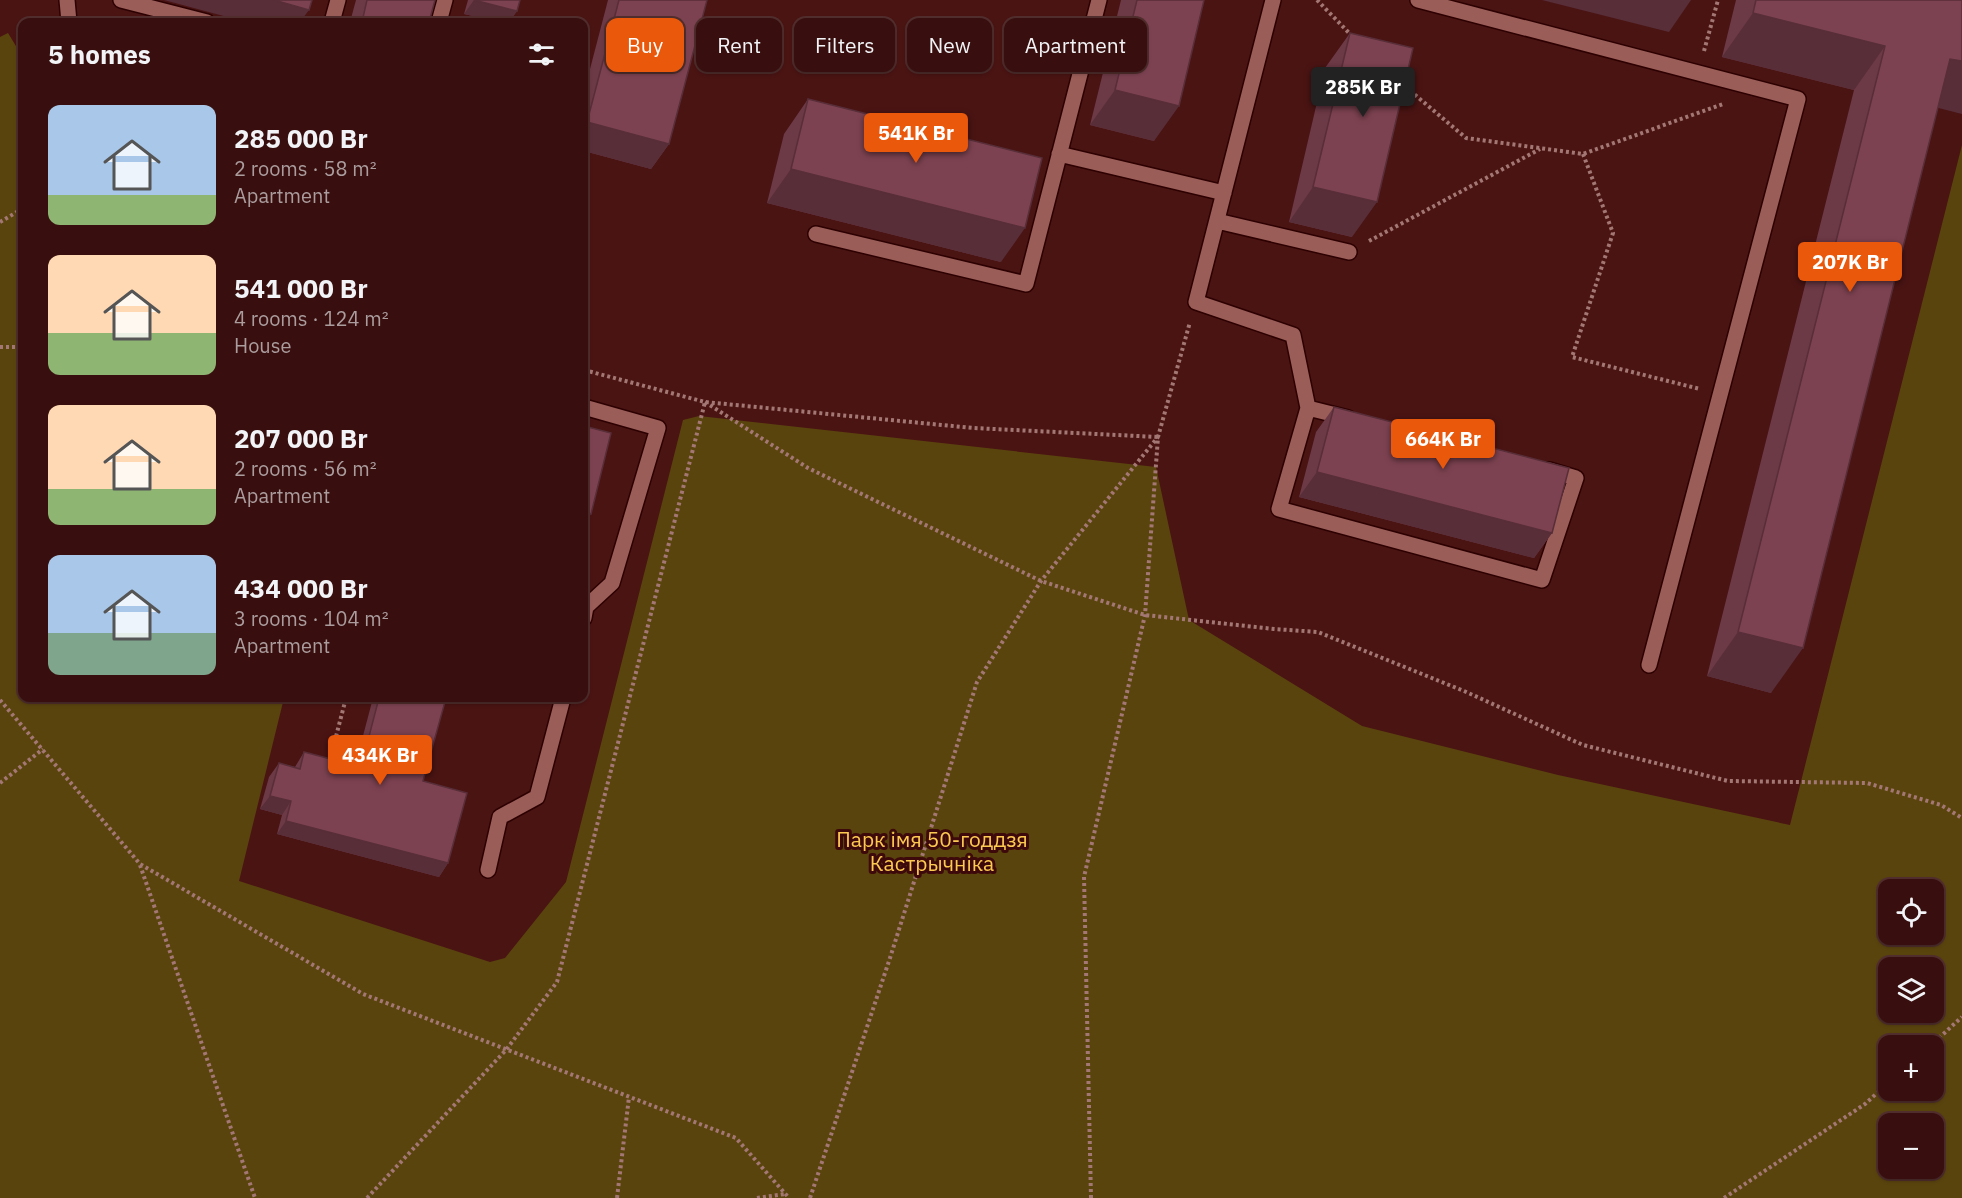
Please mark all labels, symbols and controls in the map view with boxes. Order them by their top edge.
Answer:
chip: Buy [606,18,684,72]
chip: Rent [696,18,782,72]
chip: Filters [794,18,895,72]
chip: New [907,18,992,72]
chip: Apartment [1004,18,1147,72]
text: 5 homes [48,37,151,71]
icon: filters [525,38,558,71]
pin: 285K Br [1308,67,1418,118]
text: 285K Br [1325,73,1401,100]
pin: 541K Br [861,113,971,164]
text: 541K Br [878,119,954,146]
text: 285 000 Br [234,121,368,155]
icon: home [96,129,168,201]
text: 2 rooms · 58 m² [234,155,377,182]
text: Apartment [234,182,330,209]
pin: 207K Br [1795,242,1905,293]
text: 207K Br [1812,248,1888,275]
text: 541 000 Br [234,271,368,305]
icon: home [96,279,168,351]
text: 4 rooms · 124 m² [234,305,389,332]
text: House [234,332,291,359]
pin: 664K Br [1388,419,1498,470]
text: 207 000 Br [234,421,368,455]
text: 664K Br [1405,425,1481,452]
icon: home [96,429,168,501]
text: 2 rooms · 56 m² [234,455,377,482]
text: Apartment [234,482,330,509]
text: 434 000 Br [234,571,368,605]
icon: home [96,579,168,651]
text: 3 rooms · 104 m² [234,605,389,632]
text: Apartment [234,632,330,659]
pin: 434K Br [325,735,435,786]
text: 434K Br [342,741,418,768]
park label: Парк імя 50-годдзя Кастрычніка [836,825,1028,877]
map controls [1878,879,1944,1179]
button: locate [1878,879,1944,945]
button: layers [1878,957,1944,1023]
button: + [1878,1035,1944,1101]
button: − [1878,1113,1944,1179]

